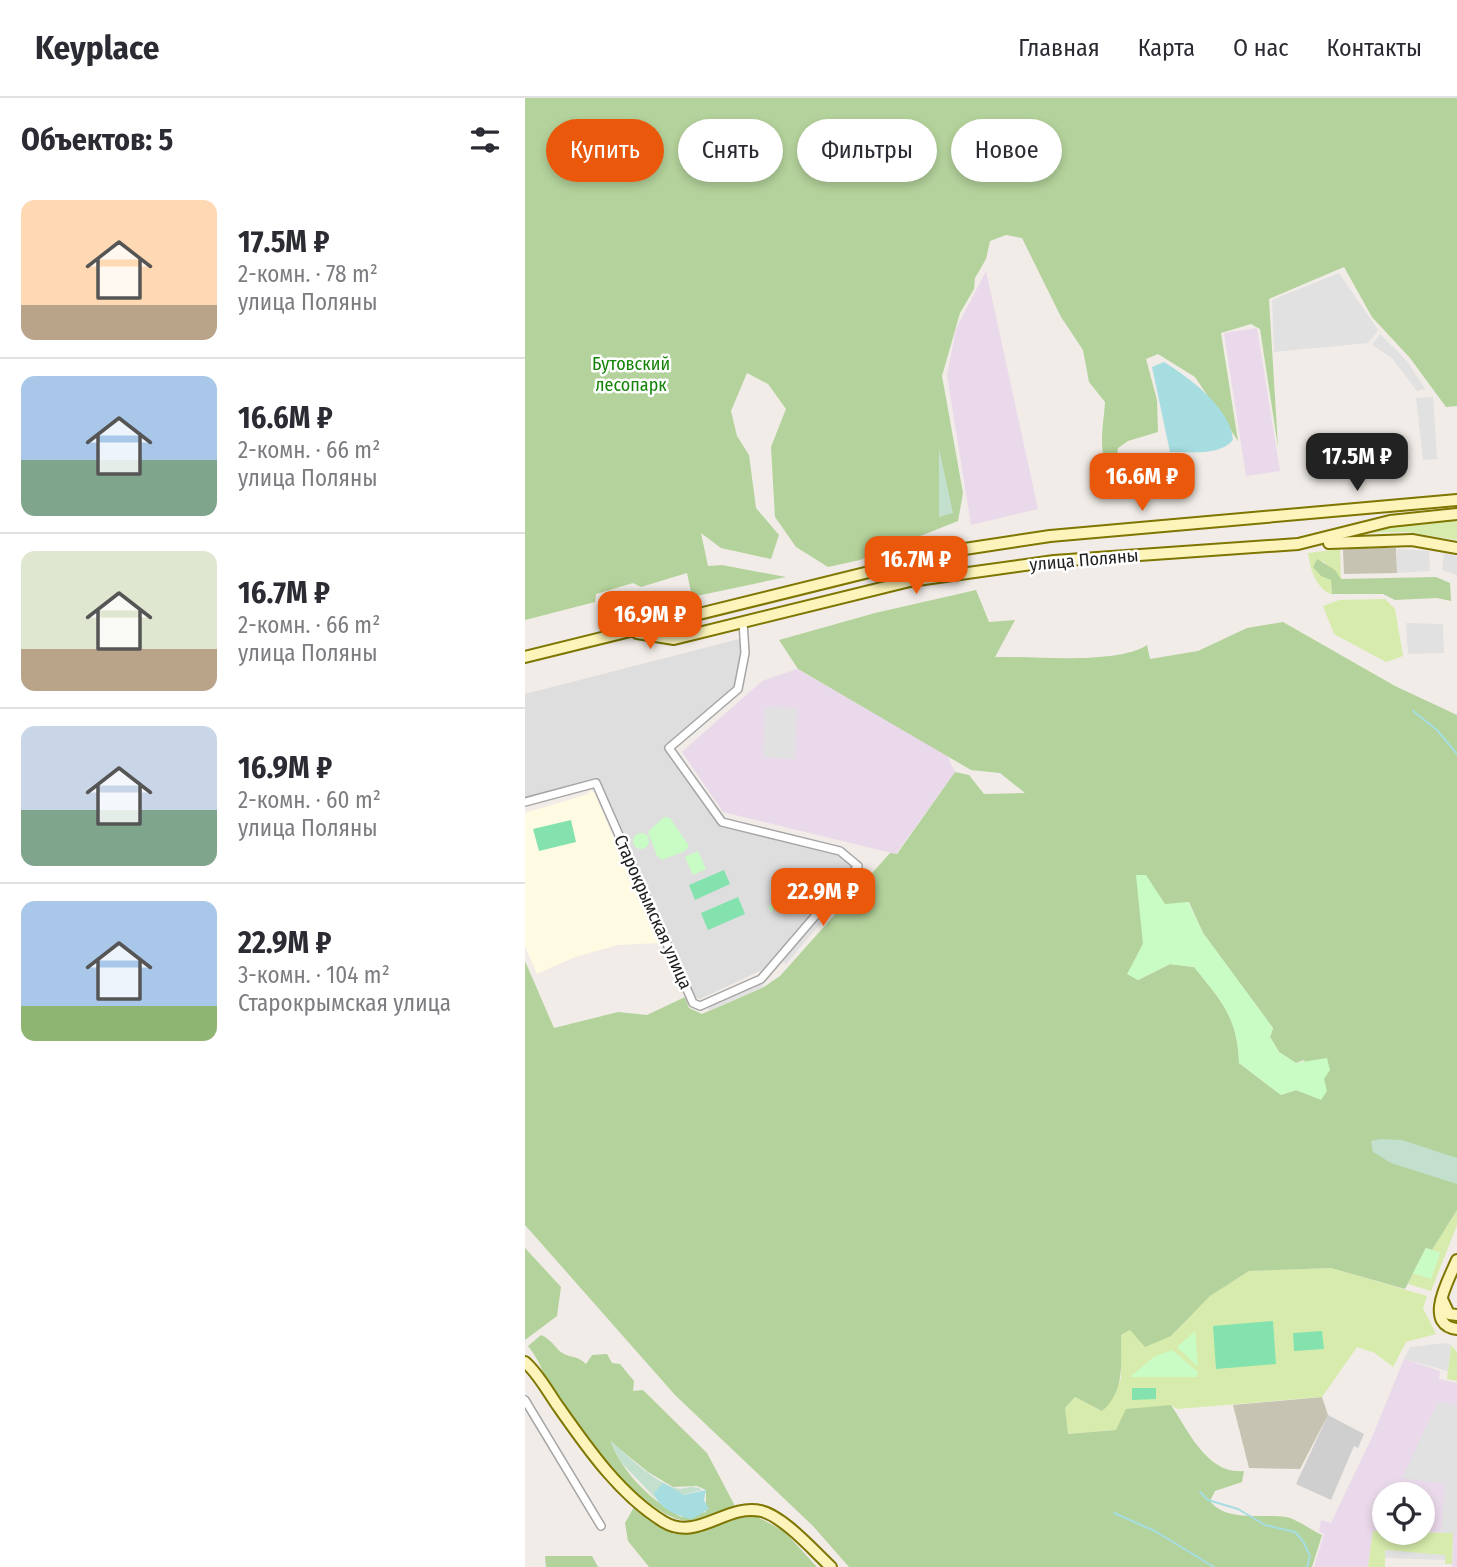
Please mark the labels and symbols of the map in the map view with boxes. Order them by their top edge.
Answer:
park label: Бутовский лесопарк [592,353,670,396]
pin: 17.5M ₽ [1292,434,1422,493]
pin: 16.6M ₽ [1077,454,1207,513]
pin: 16.7M ₽ [851,536,981,596]
street label: улица Поляны [1029,544,1139,576]
pin: 16.9M ₽ [585,592,715,651]
street label: Старокрымская улица [609,831,697,993]
pin: 22.9M ₽ [758,868,888,928]

